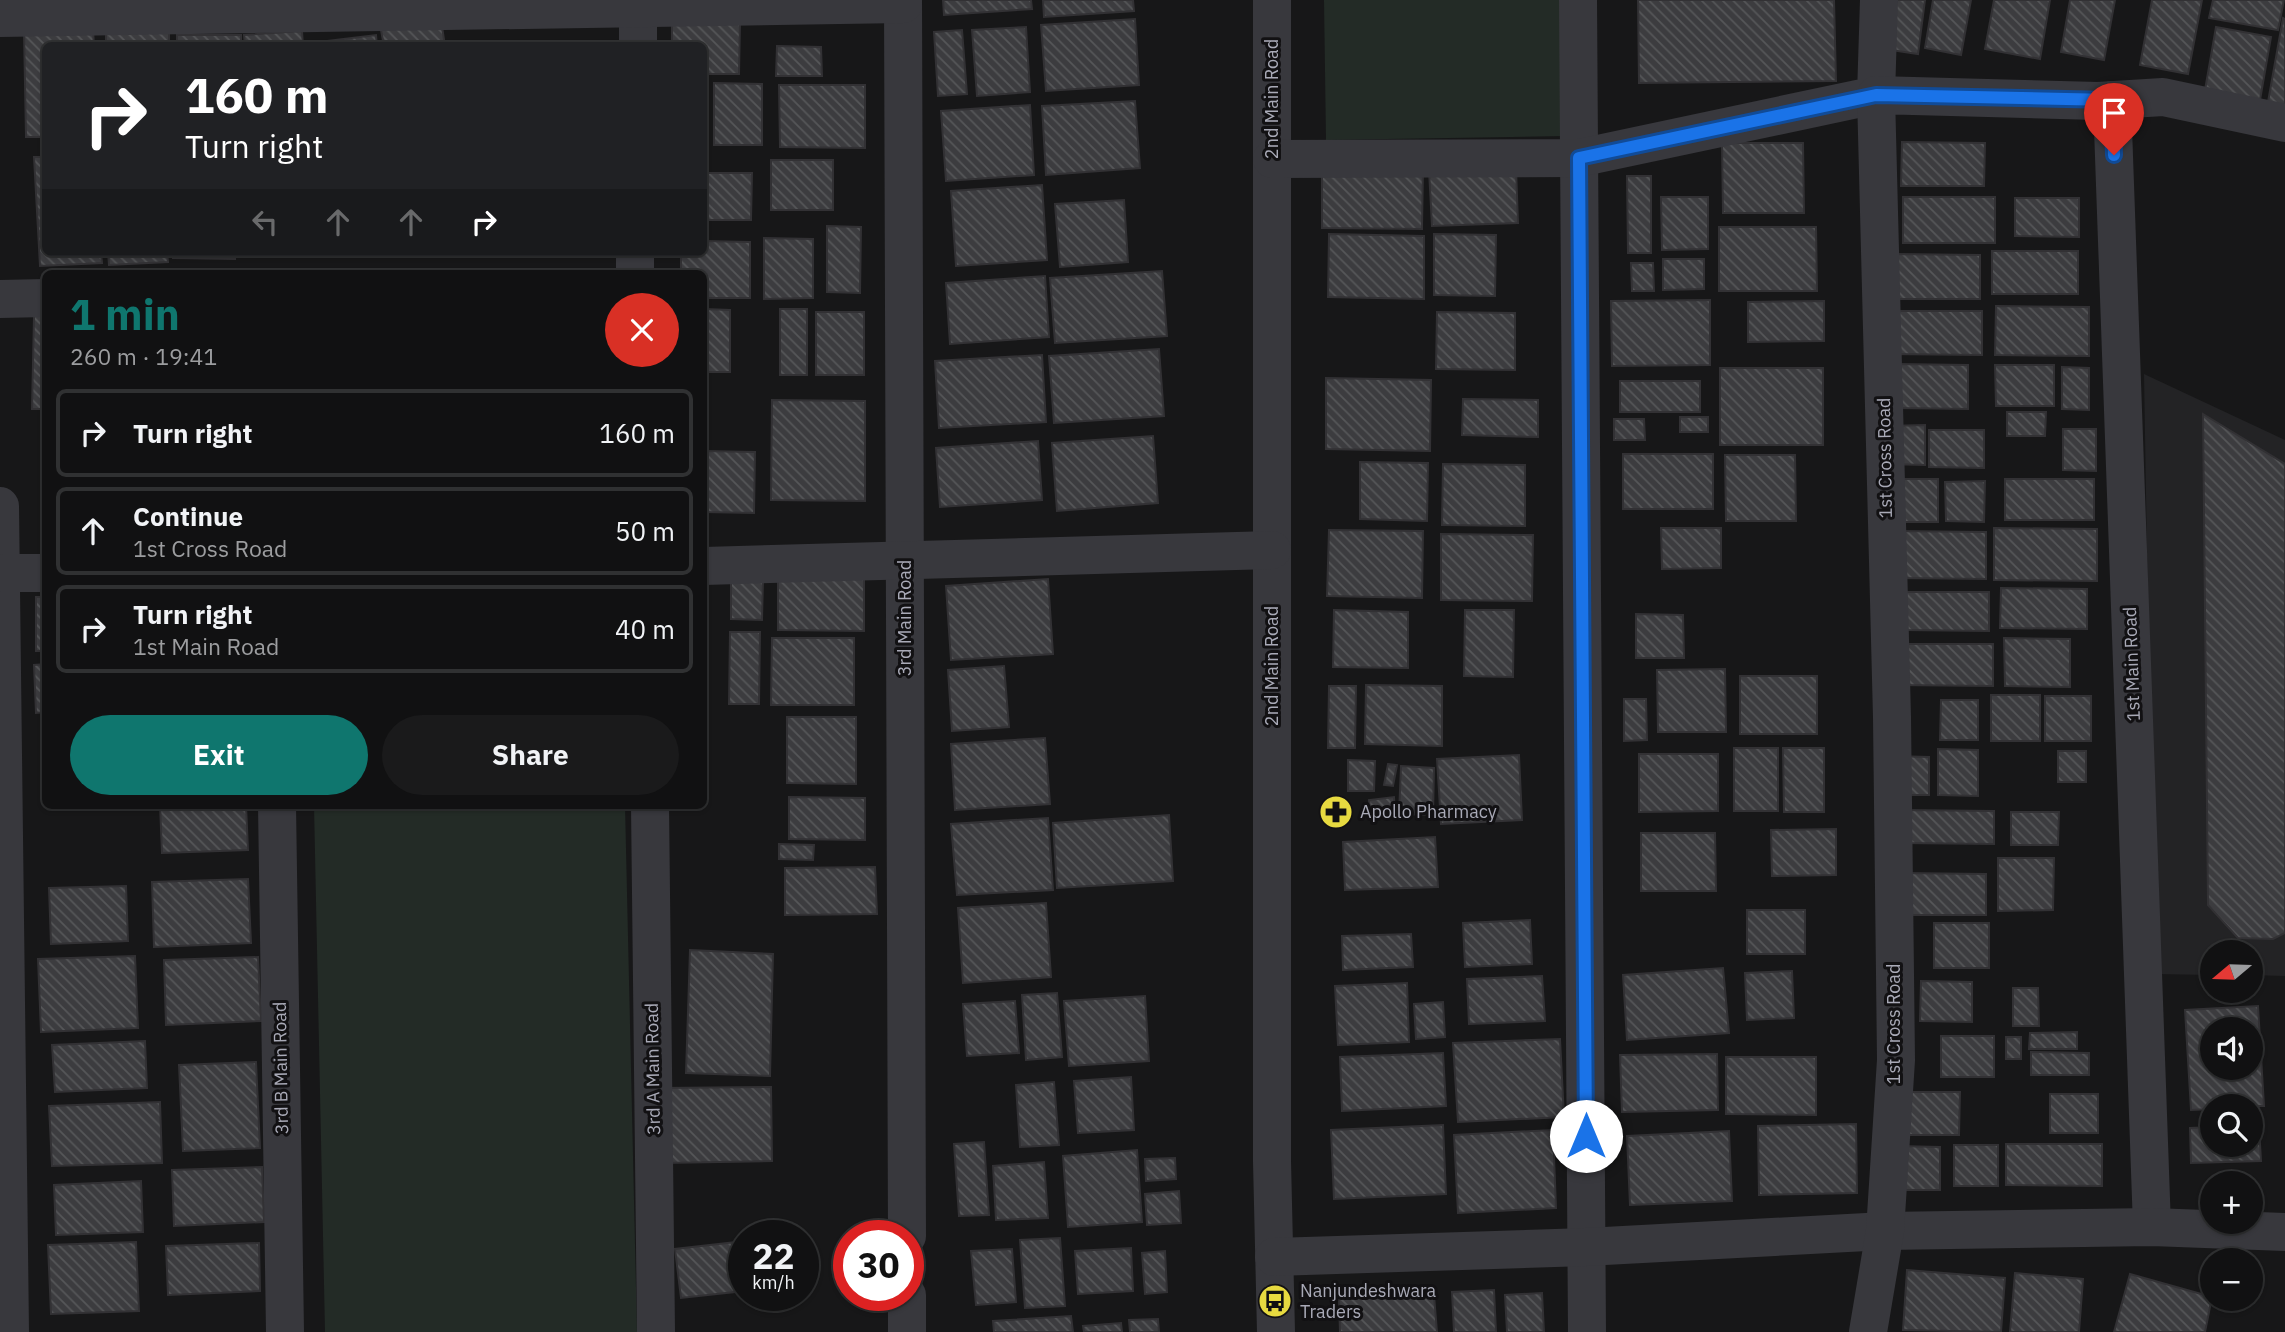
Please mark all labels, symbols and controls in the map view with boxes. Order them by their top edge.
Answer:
street label: 2nd Main Road [1260,39,1283,159]
text: 160 m [185,63,329,126]
icon: right [70,70,161,161]
pin [2084,83,2144,155]
icon: arrive [2095,94,2133,132]
text: Turn right [185,125,323,167]
icon: left [246,203,284,241]
icon: ahead [319,203,357,241]
icon: ahead [392,203,430,241]
icon: right [465,203,503,241]
text: 1 min [70,287,180,342]
button: close [605,293,679,367]
text: 260 m · 19:41 [70,341,217,371]
street label: 1st Cross Road [1872,397,1897,519]
icon: right [74,414,112,452]
text: Turn right [133,416,252,450]
text: 160 m [599,416,675,450]
text: Continue [133,499,243,533]
icon: ahead [74,512,112,550]
text: 50 m [615,514,675,548]
text: 1st Cross Road [133,533,287,563]
street label: 3rd Main Road [893,560,916,676]
text: Turn right [133,597,252,631]
street label: 2nd Main Road [1260,606,1283,726]
street label: 1st Main Road [2118,606,2145,722]
icon: right [74,610,112,648]
text: 40 m [615,612,675,646]
text: 1st Main Road [133,631,279,661]
button: Exit [70,715,368,795]
button: Share [382,715,679,795]
pharmacy icon: Apollo Pharmacy [1317,793,1355,831]
place label: Apollo Pharmacy [1360,800,1497,823]
north arrow [2200,940,2263,1003]
map controls [2200,940,2263,1311]
street label: 1st Cross Road [1882,964,1905,1084]
street label: 3rd B Main Road [268,1002,293,1134]
street label: 3rd A Main Road [640,1003,665,1135]
button: sound [2200,1017,2263,1080]
button: search [2200,1094,2263,1157]
position arrow [1549,1099,1623,1173]
button: + [2200,1171,2263,1234]
speed limit sign: 30 [833,1220,924,1311]
text: 22 [752,1233,795,1279]
button: − [2200,1248,2263,1311]
text: km/h [752,1271,795,1294]
place label: Nanjundeshwara Traders [1300,1279,1437,1323]
bus stop icon: Nanjundeshwara Traders [1256,1282,1294,1320]

